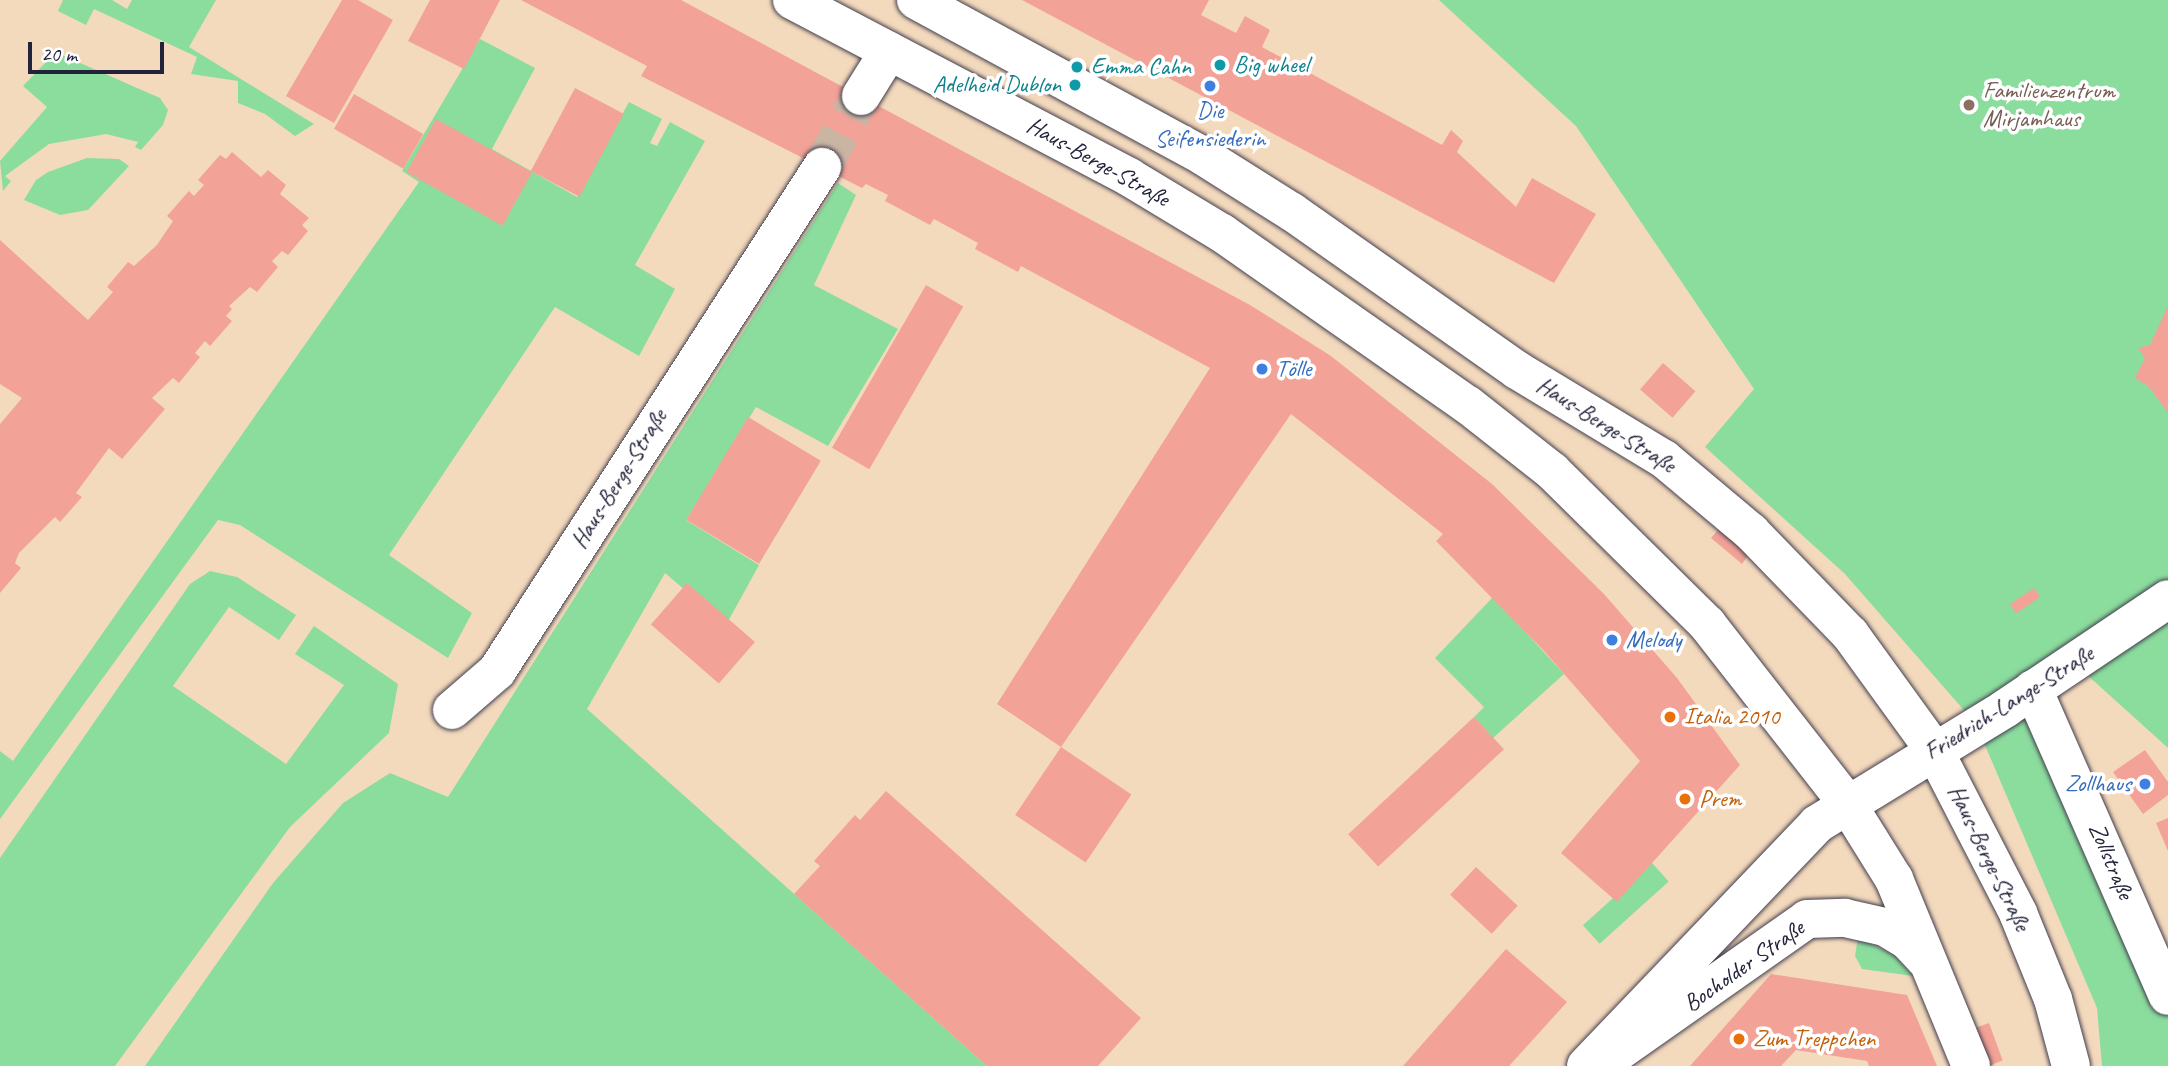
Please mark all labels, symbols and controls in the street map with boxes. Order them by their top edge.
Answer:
scale bar [32,28,168,72]
text: 20 m [41,41,77,67]
place label: Big wheel [1234,51,1308,79]
place label: Emma Cahn [1091,53,1192,81]
marker: Big wheel [1212,57,1228,73]
marker: Emma Cahn [1069,59,1085,75]
place label: Adelheid Dublon [933,71,1061,99]
marker: Adelheid Dublon [1067,77,1083,93]
place label: Familienzentrum Mirjamhaus [1983,77,2115,133]
marker: Die Seifensiederin [1202,78,1218,94]
place label: Die Seifensiederin [1155,97,1265,153]
marker: Familienzentrum Mirjamhaus [1961,97,1977,113]
street label: Haus-Berge-Straße [1022,111,1174,213]
place label: Tölle [1276,355,1311,383]
marker: Tölle [1254,361,1270,377]
street label: Haus-Berge-Straße [1531,371,1681,479]
street label: Haus-Berge-Straße [565,404,673,554]
place label: Melody [1626,626,1681,654]
marker: Melody [1604,632,1620,648]
street label: Friedrich-Lange-Straße [1919,639,2099,767]
place label: Italia 2010 [1684,703,1780,731]
marker: Italia 2010 [1662,709,1678,725]
place label: Zollhaus [2065,770,2131,798]
marker: Zollhaus [2137,776,2153,792]
street label: Haus-Berge-Straße [1941,780,2037,936]
place label: Prem [1699,785,1741,813]
marker: Prem [1677,791,1693,807]
street label: Zollstraße [2082,818,2140,904]
street label: Bocholder Straße [1678,914,1810,1018]
place label: Zum Treppchen [1753,1025,1875,1053]
marker: Zum Treppchen [1731,1031,1747,1047]

